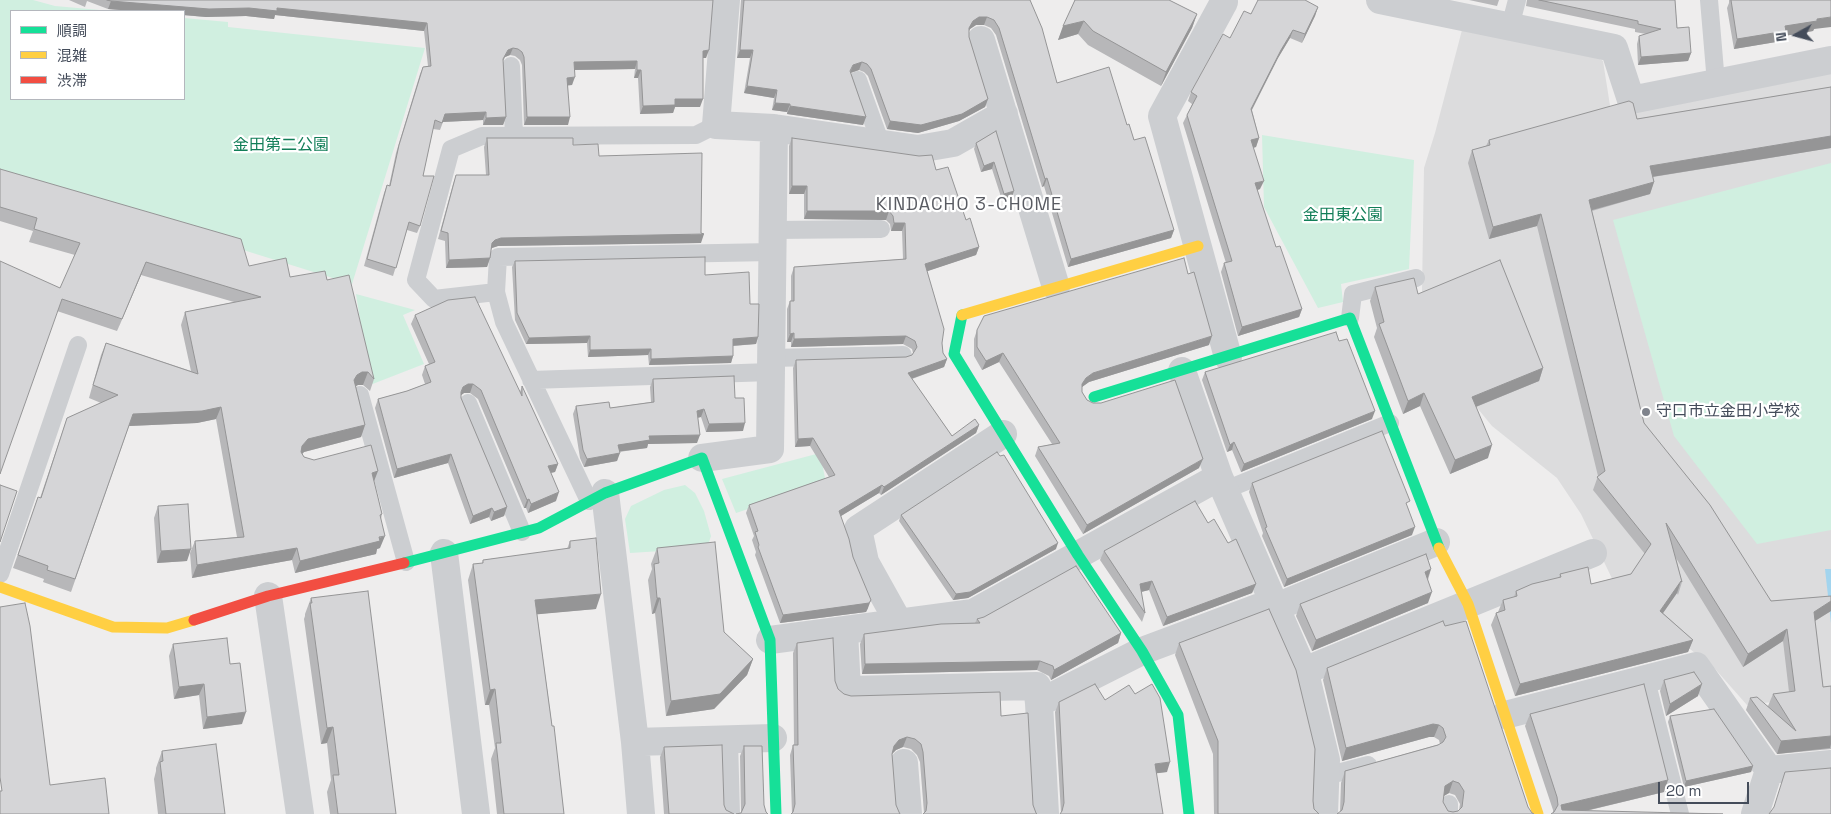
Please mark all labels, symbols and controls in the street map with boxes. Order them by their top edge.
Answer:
legend [10,10,185,100]
north arrow [1771,10,1821,60]
text: 順調 [57,21,87,40]
text: N [1772,31,1791,43]
text: 混雑 [57,46,87,65]
text: 渋滞 [57,71,87,90]
park label: 金田第二公園 [233,136,329,156]
district label: KINDACHO 3-CHOME [874,194,1064,216]
park label: 金田東公園 [1303,206,1383,226]
place label: 守口市立金田小学校 [1656,402,1800,422]
marker: 守口市立金田小学校 [1640,406,1652,418]
scale bar [1661,772,1752,804]
text: 20 m [1666,781,1701,800]

